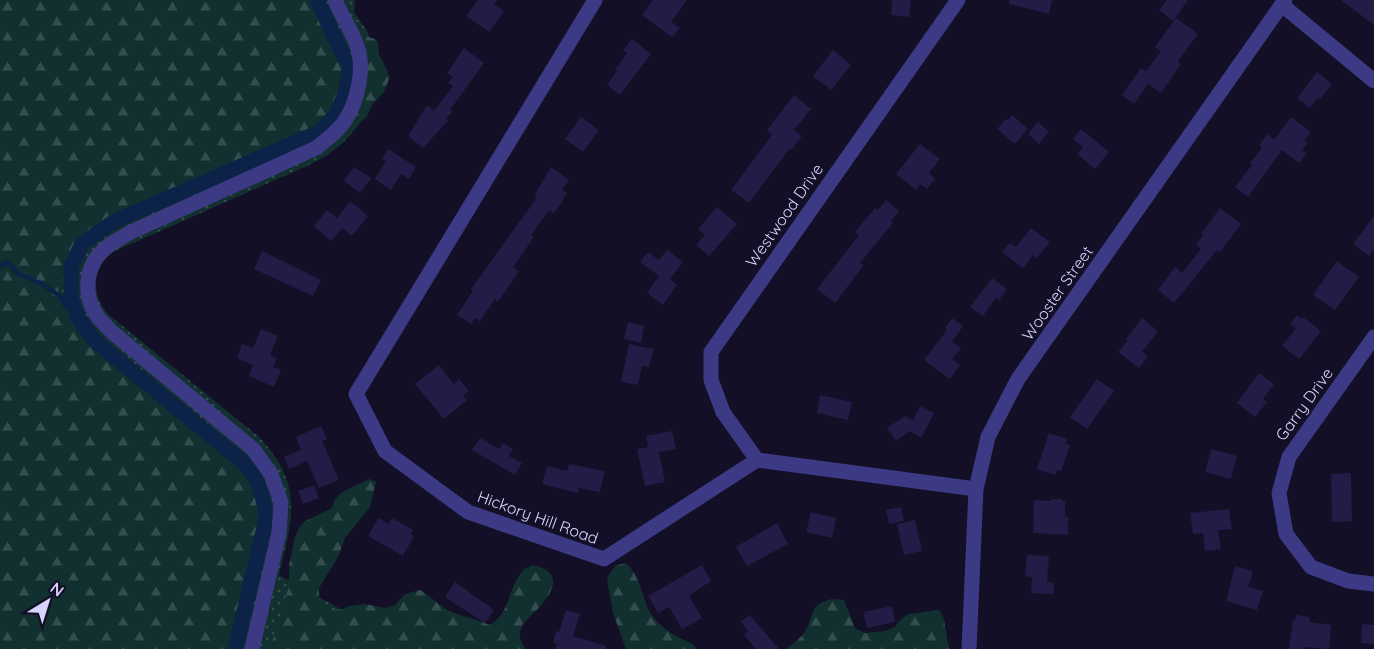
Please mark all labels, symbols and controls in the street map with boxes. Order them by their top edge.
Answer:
street label: Westwood Drive [741,159,827,271]
street label: Wooster Street [1017,242,1097,344]
street label: Garry Drive [1271,364,1337,444]
street label: Hickory Hill Road [475,486,601,548]
north arrow [18,571,78,631]
text: N [46,578,68,601]

